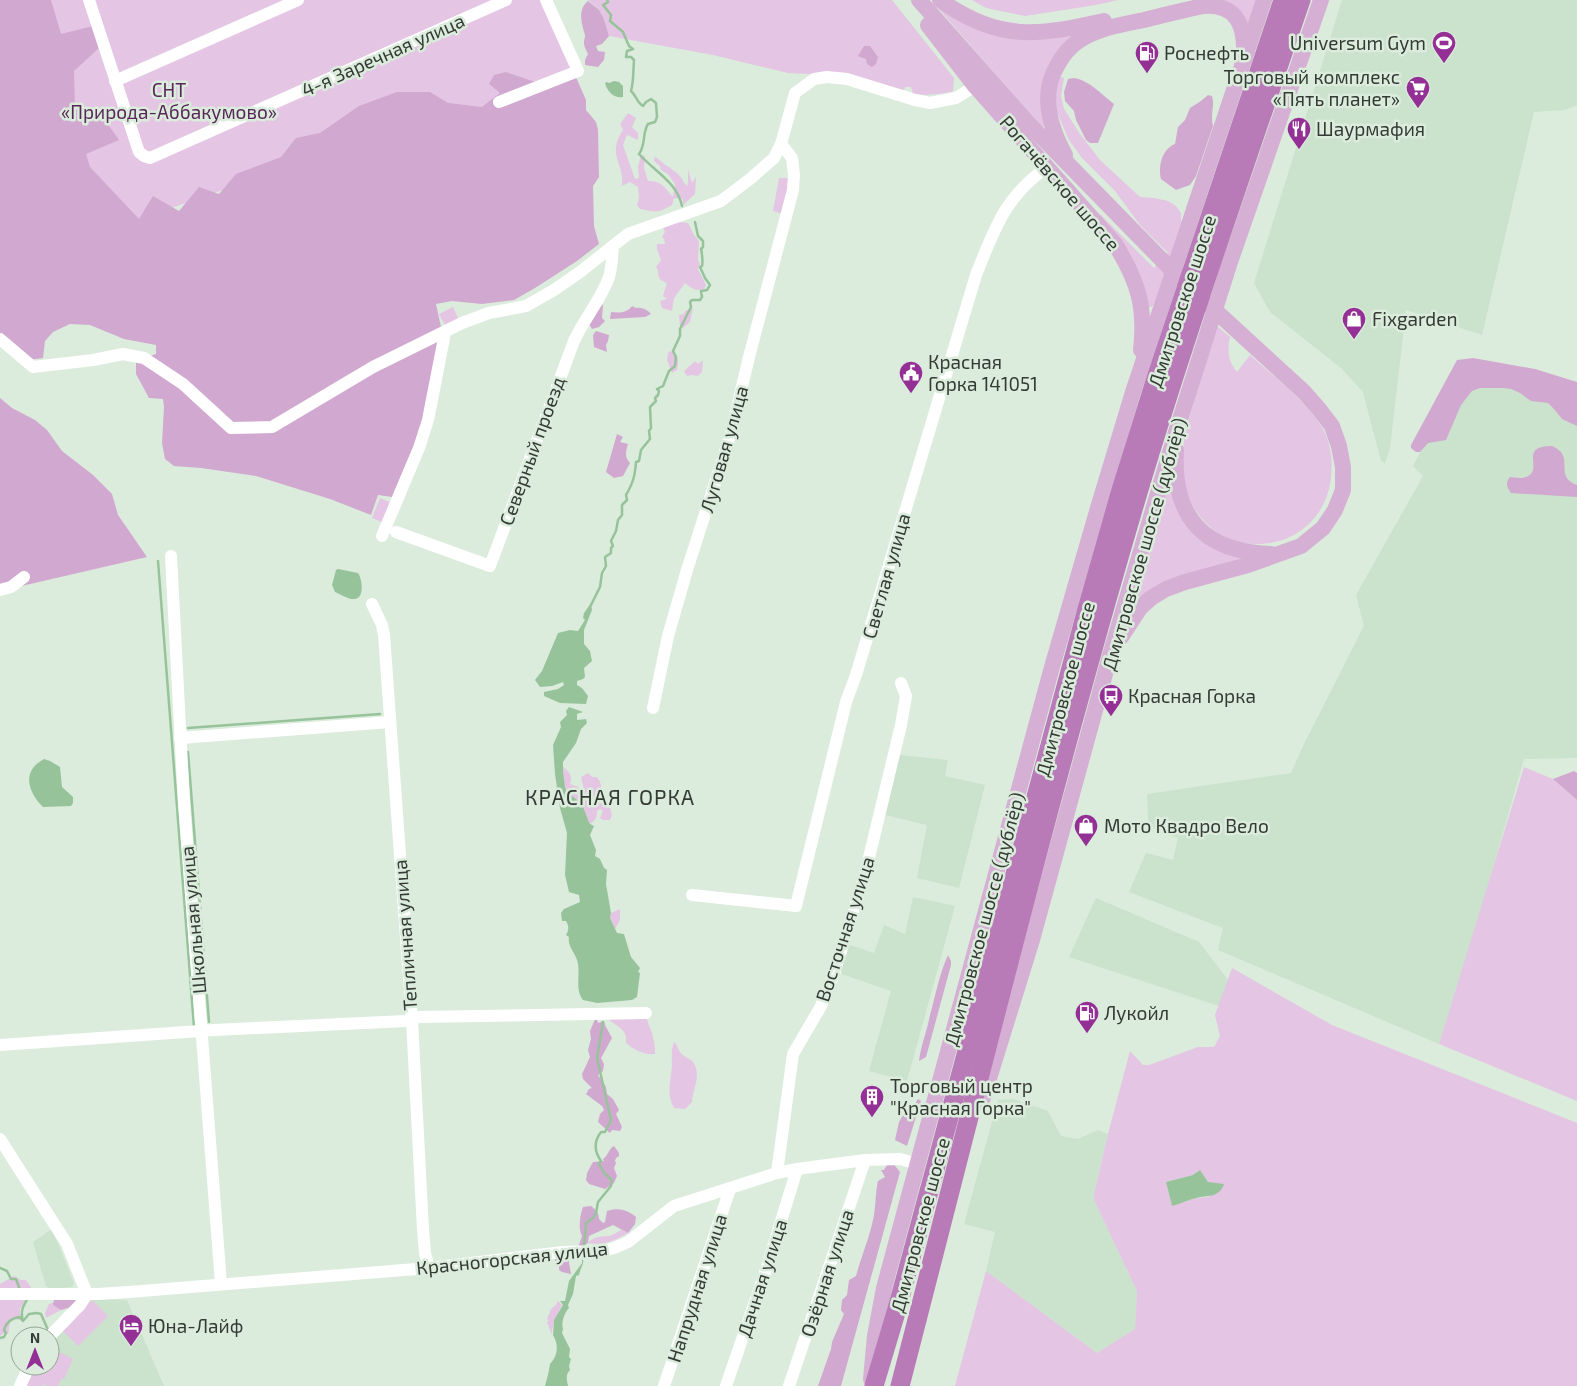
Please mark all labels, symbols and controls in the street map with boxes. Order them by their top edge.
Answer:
street label: 4-я Заречная улица [298,8,468,102]
sports icon: Universum Gym [1431,30,1457,64]
place label: Universum Gym [1290,31,1426,54]
fuel station icon: Роснефть [1134,40,1160,74]
place label: Роснефть [1164,41,1249,64]
place label: Торговый комплекс «Пять планет» [1224,65,1400,110]
supermarket icon: Торговый комплекс «Пять планет» [1405,75,1431,109]
park label: СНТ «Природа-Аббакумово» [61,78,277,124]
street label: Рогачёвское шоссе [995,110,1125,255]
restaurant icon: Шаурмафия [1286,116,1312,150]
place label: Шаурмафия [1316,117,1425,141]
street label: Дмитровское шоссе [1143,212,1220,390]
shop icon: Fixgarden [1341,306,1367,340]
place label: Fixgarden [1372,307,1457,330]
place label: Красная Горка 141051 [928,350,1038,395]
public building icon: Красная Горка 141051 [898,360,924,394]
street label: Северный проезд [494,373,569,528]
street label: Луговая улица [694,383,754,515]
street label: Дмитровское шоссе (дублёр) [1096,415,1192,673]
street label: Светлая улица [857,511,915,641]
street label: Дмитровское шоссе [1030,599,1099,779]
bus stop icon: Красная Горка [1098,683,1124,717]
place label: Красная Горка [1128,684,1256,707]
district label: КРАСНАЯ ГОРКА [525,784,695,809]
street label: Дмитровское шоссе (дублёр) [939,789,1029,1049]
shop icon: Мото Квадро Вело [1073,813,1099,847]
place label: Мото Квадро Вело [1104,814,1269,837]
street label: Школьная улица [175,845,211,995]
street label: Восточная улица [810,853,880,1005]
street label: Тепличная улица [388,859,422,1011]
fuel station icon: Лукойл [1074,1000,1100,1034]
place label: Лукойл [1104,1001,1169,1025]
place label: Торговый центр "Красная Горка" [890,1074,1033,1119]
building icon: Торговый центр "Красная Горка" [859,1084,885,1118]
street label: Дмитровское шоссе [885,1135,954,1315]
street label: Озёрная улица [795,1206,859,1340]
street label: Напрудная улица [662,1211,732,1365]
street label: Дачная улица [732,1216,792,1340]
street label: Красногорская улица [415,1236,609,1280]
hotel icon: Юна-Лайф [118,1313,144,1347]
place label: Юна-Лайф [148,1314,243,1337]
north arrow [10,1326,60,1376]
text: N [30,1329,40,1346]

